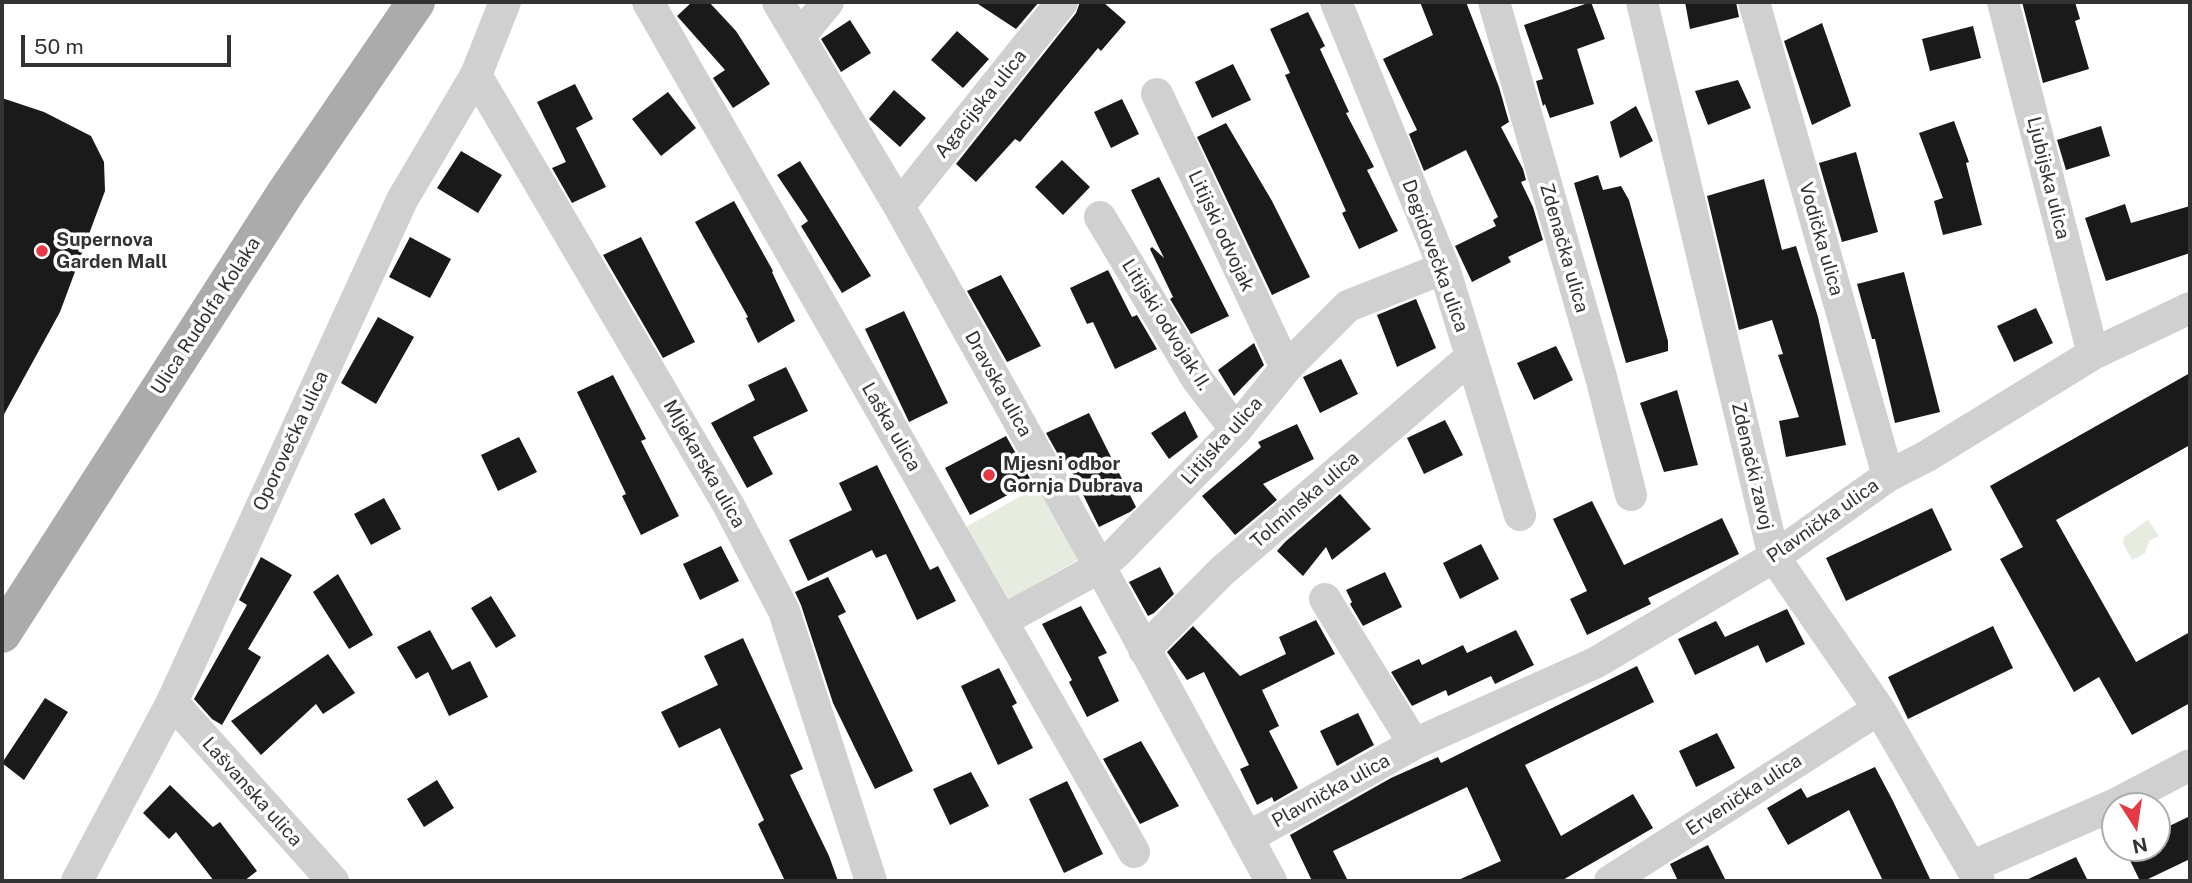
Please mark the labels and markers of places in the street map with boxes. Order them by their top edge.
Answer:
place label: Supernova Garden Mall [56,229,167,273]
marker: Supernova Garden Mall [34,243,50,259]
place label: Mjesni odbor Gornja Dubrava [1003,453,1143,497]
marker: Mjesni odbor Gornja Dubrava [981,467,997,483]

